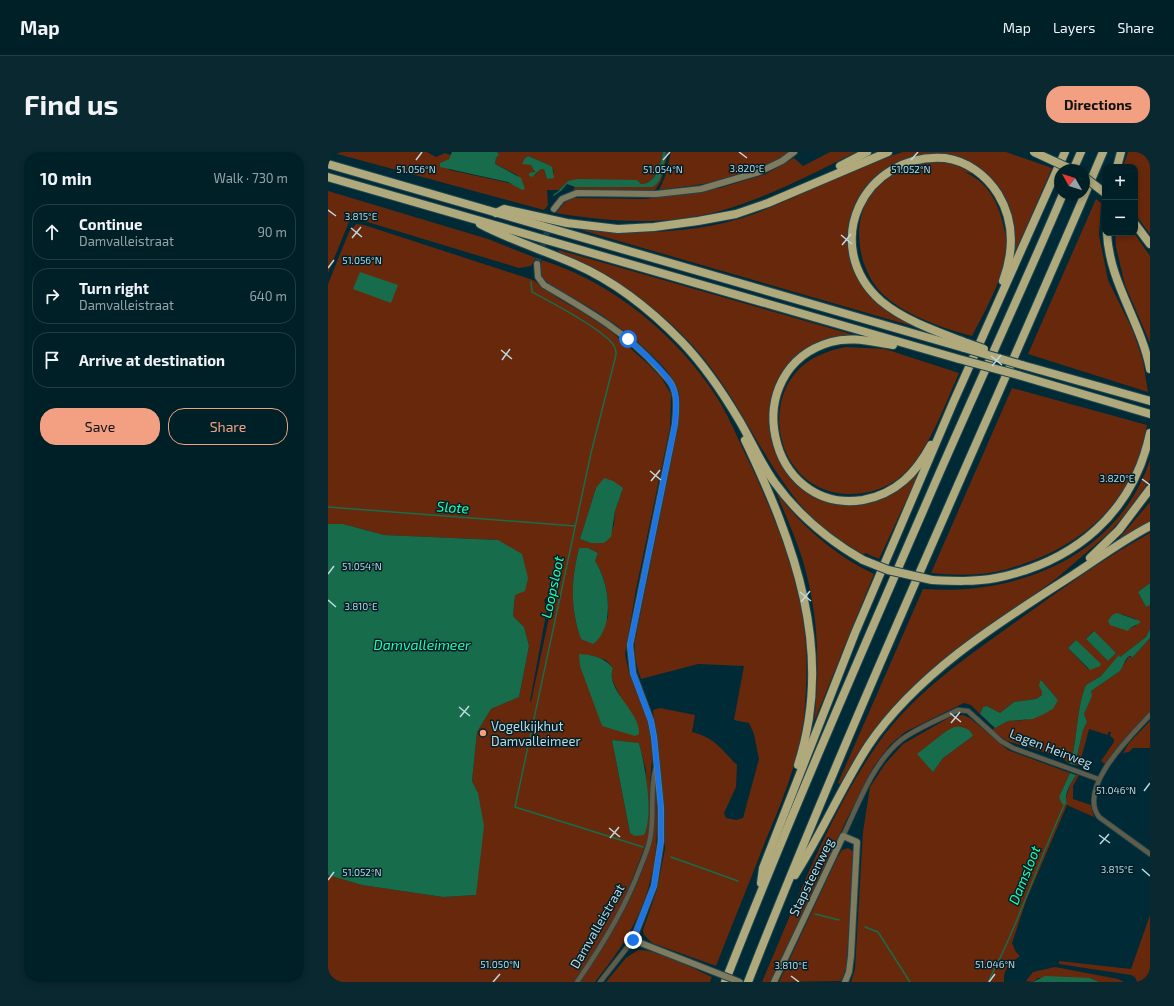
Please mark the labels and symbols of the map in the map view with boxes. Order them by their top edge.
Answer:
text: 3.820°E [730,162,765,174]
text: 51.056°N [396,163,436,175]
text: 51.054°N [643,163,683,175]
text: 51.052°N [891,163,931,175]
north arrow [1054,164,1090,200]
text: 3.815°E [345,210,378,222]
text: 51.056°N [342,254,382,266]
route start [619,330,637,348]
text: 3.820°E [1100,472,1135,484]
water label: Slote [436,497,470,517]
water label: Loopsloot [537,554,567,620]
text: 51.054°N [342,560,382,572]
text: 3.810°E [344,600,378,612]
water label: Damvalleimeer [374,636,471,653]
place label: Vogelkijkhut Damvalleimeer [491,718,581,749]
street label: Lagen Heirweg [1007,725,1095,771]
marker: Vogelkijkhut Damvalleimeer [478,728,488,738]
text: 51.046°N [1096,784,1136,796]
street label: Stapsteenweg [785,835,837,919]
water label: Damsloot [1005,843,1044,907]
text: 3.815°E [1101,863,1134,875]
text: 51.052°N [342,866,382,878]
street label: Damvalleistraat [566,881,628,971]
route end [624,931,642,949]
text: 51.050°N [480,958,520,970]
text: 51.046°N [975,958,1015,970]
text: 3.810°E [774,959,808,971]

